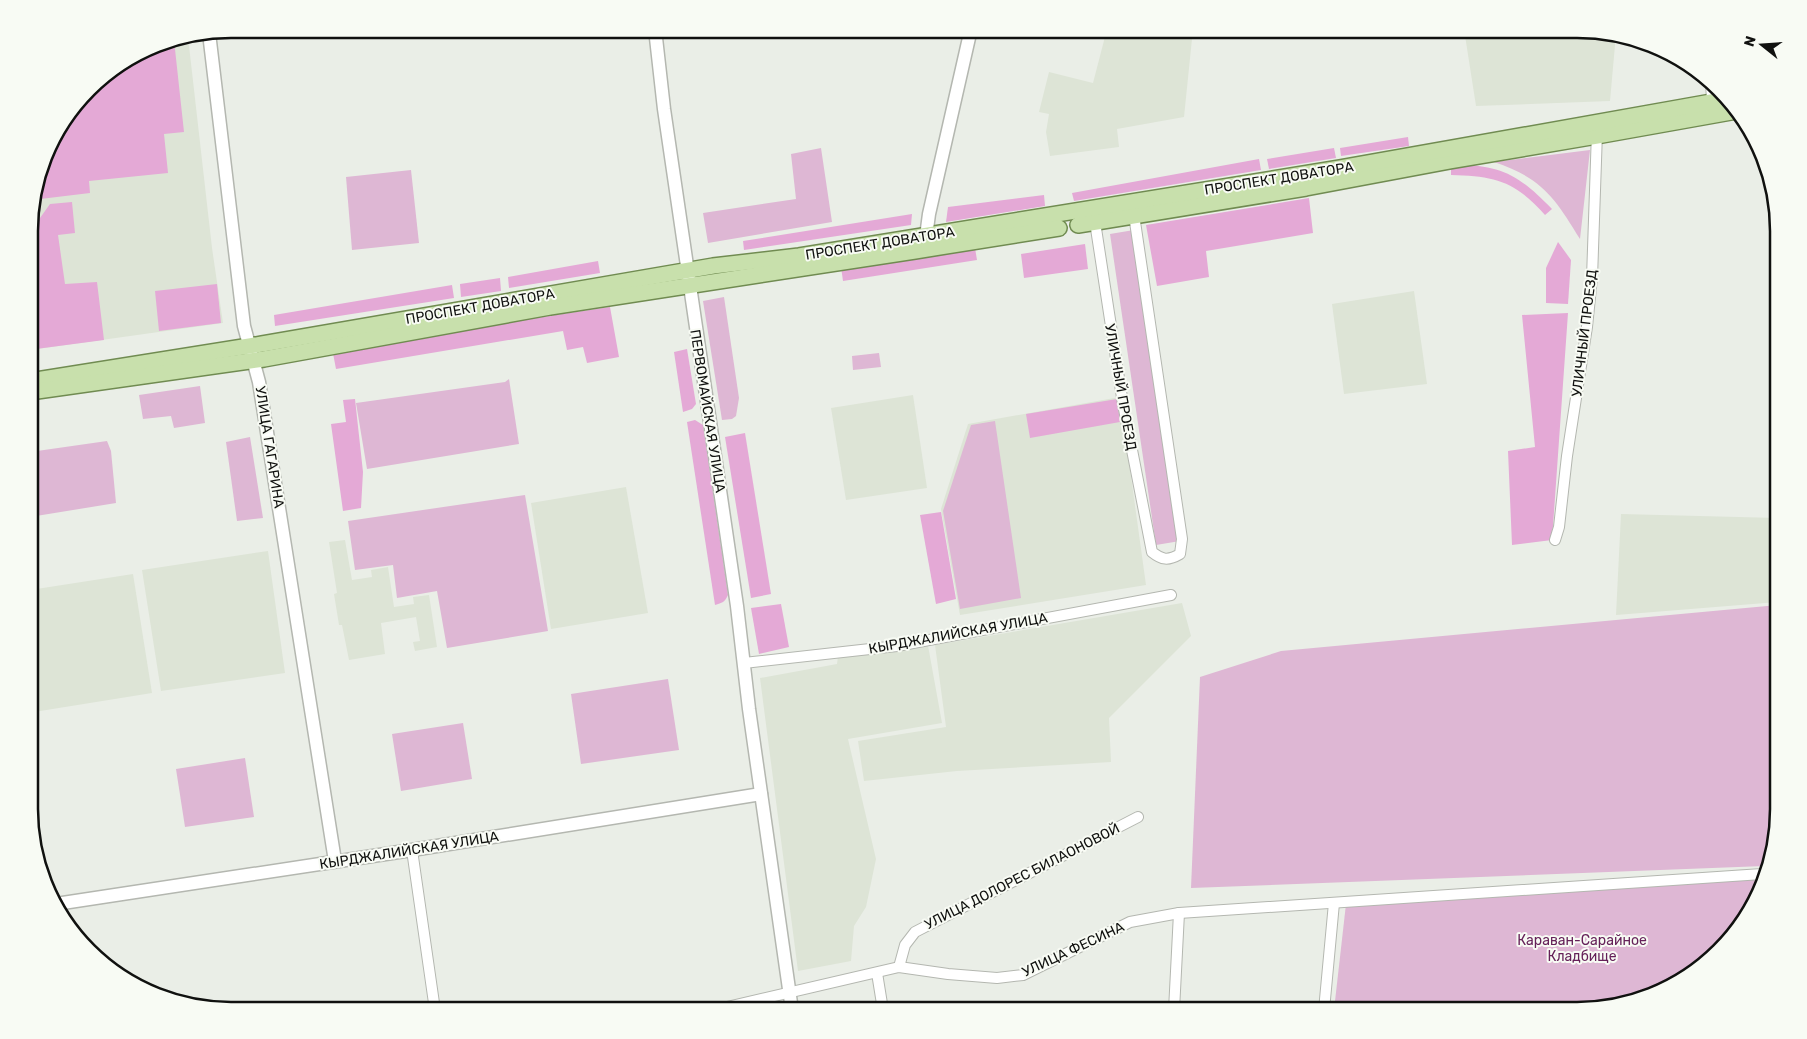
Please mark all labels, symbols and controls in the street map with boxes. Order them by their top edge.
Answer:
north arrow [1737,20,1787,70]
text: N [1740,34,1760,49]
street label: ПРОСПЕКТ ДОВАТОРА [1203,158,1356,199]
street label: ПРОСПЕКТ ДОВАТОРА [804,223,957,264]
street label: УЛИЧНЫЙ ПРОЕЗД [1567,268,1601,398]
street label: ПРОСПЕКТ ДОВАТОРА [404,285,556,328]
street label: УЛИЧНЫЙ ПРОЕЗД [1101,322,1141,452]
street label: ПЕРВОМАЙСКАЯ УЛИЦА [686,328,730,495]
street label: УЛИЦА ГАГАРИНА [251,385,288,510]
street label: КЫРДЖАЛИЙСКАЯ УЛИЦА [867,608,1049,658]
street label: УЛИЦА ДОЛОРЕС БИЛАОНОВОЙ [921,819,1123,933]
street label: КЫРДЖАЛИЙСКАЯ УЛИЦА [318,827,501,873]
street label: УЛИЦА ФЕСИНА [1019,918,1127,981]
park label: Караван-Сарайное Кладбище [1517,932,1647,965]

